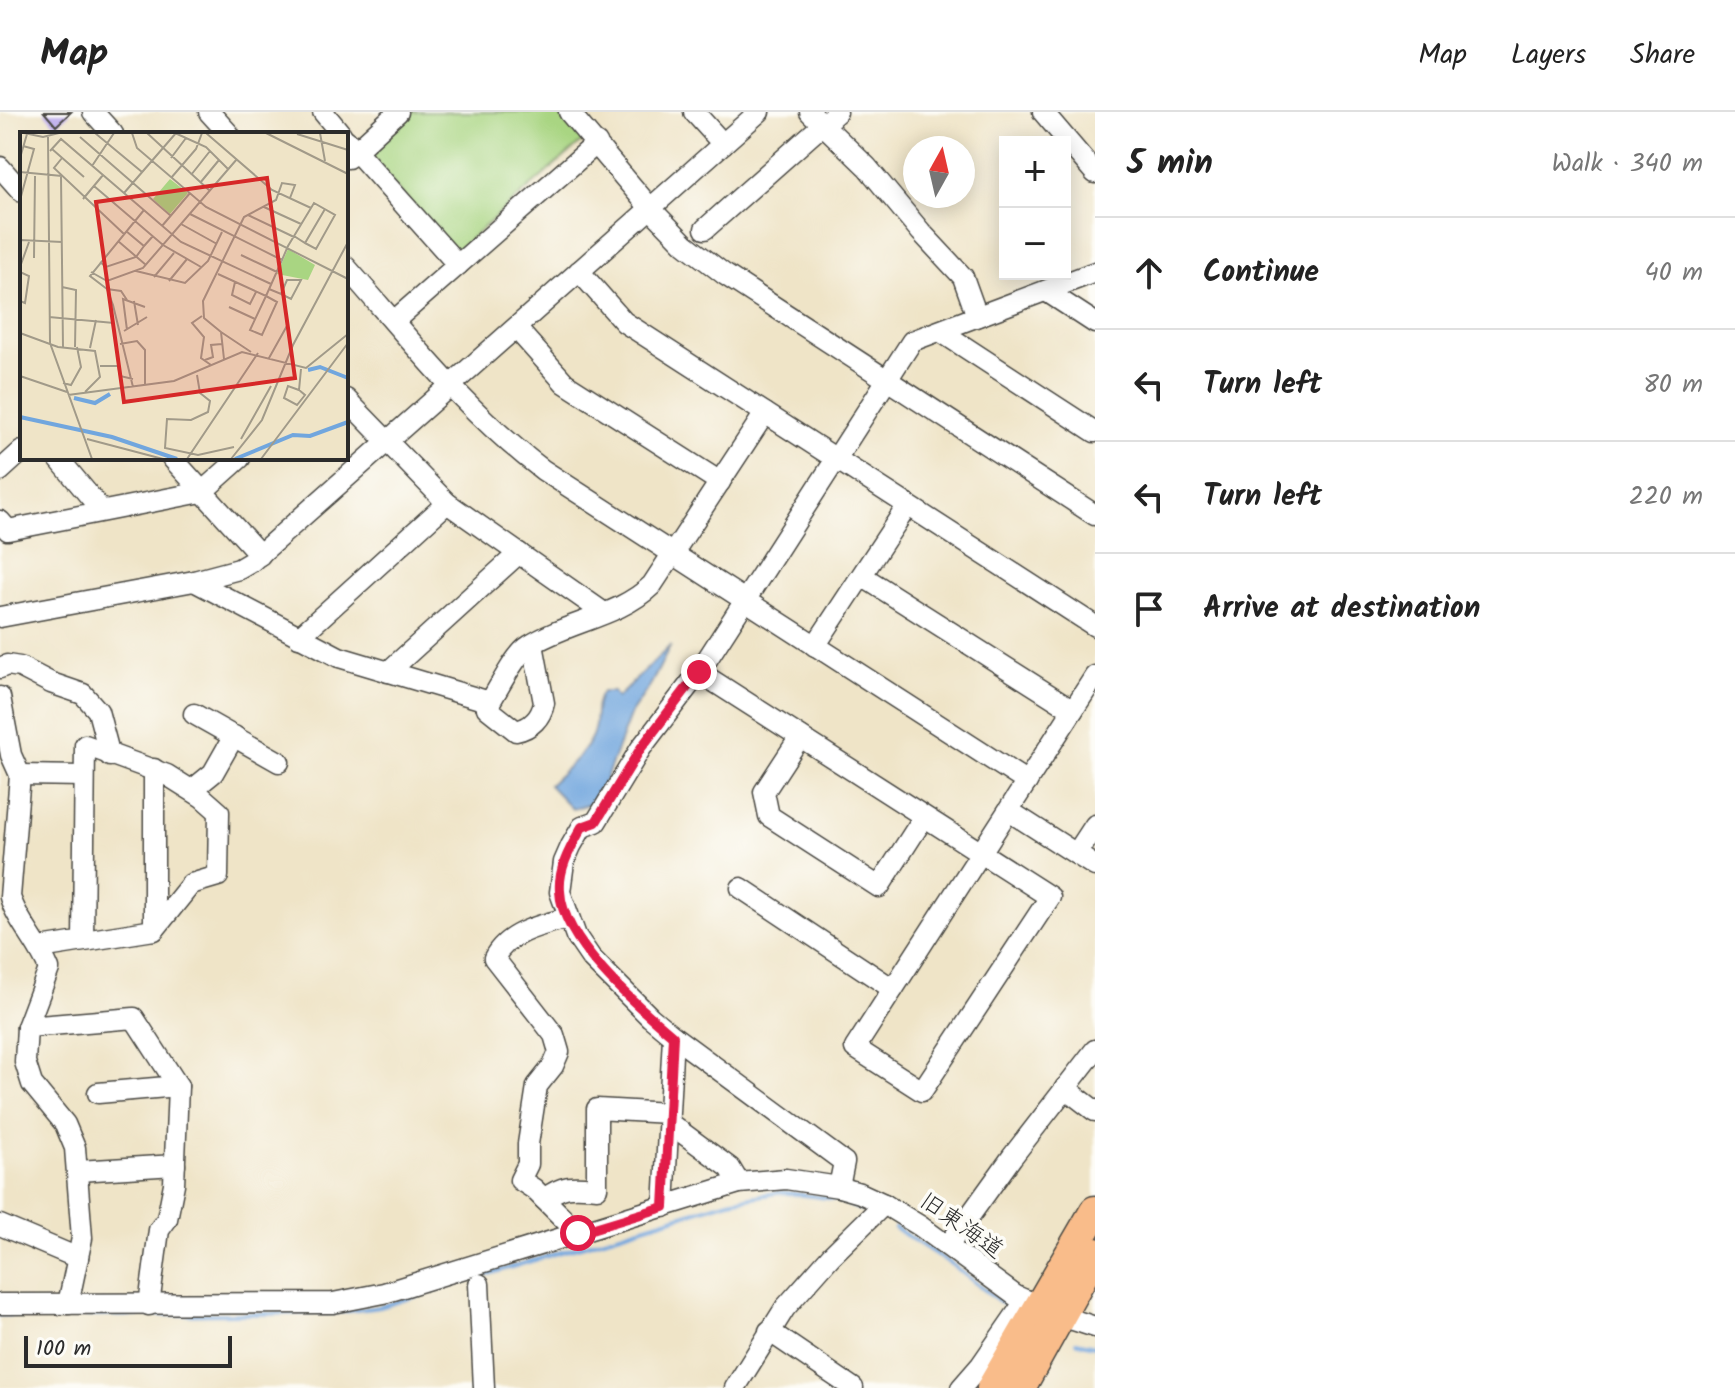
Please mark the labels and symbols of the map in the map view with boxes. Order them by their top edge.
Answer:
inset map [20,132,348,460]
north arrow [903,136,975,208]
route end [681,654,717,690]
street label: 旧東海道 [911,1183,1012,1270]
route start [560,1215,596,1251]
scale bar [24,1332,232,1368]

